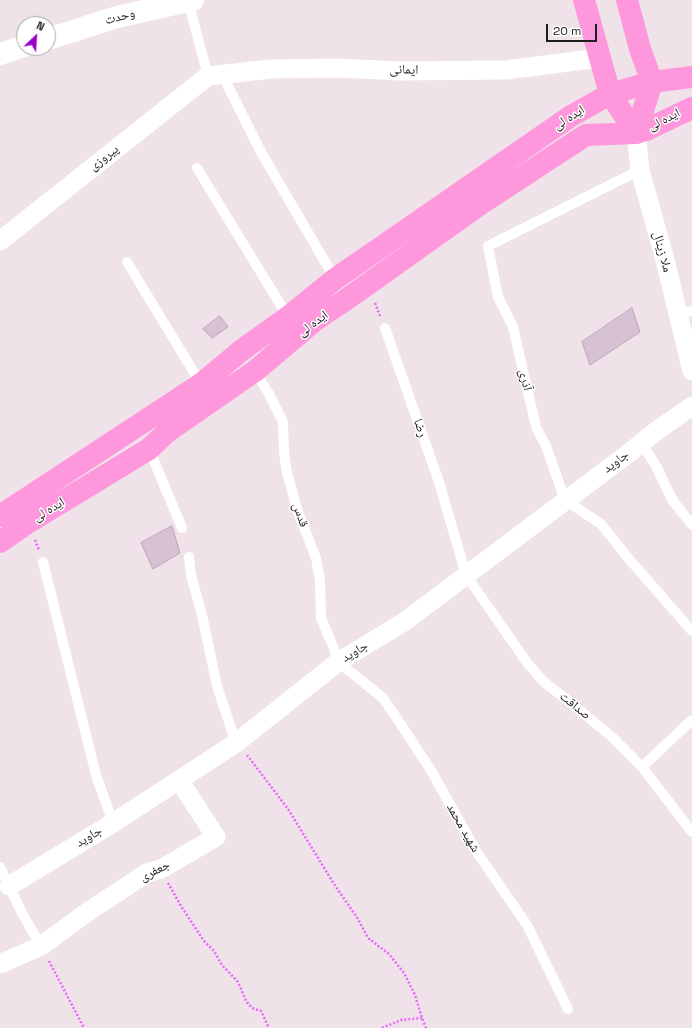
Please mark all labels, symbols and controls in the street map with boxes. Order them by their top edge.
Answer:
street label: وحدت [103,6,137,28]
north arrow [16,16,56,56]
scale bar [548,16,599,42]
text: N [34,18,47,34]
text: 20 m [553,23,581,39]
street label: ایمانی [390,62,418,78]
street label: ایده لى [550,102,588,134]
street label: ایده لی [645,105,683,135]
street label: پیروزی [86,142,122,174]
street label: ملا زینال [649,230,675,274]
street label: ایده لى [295,308,331,340]
street label: آذری [515,368,535,392]
street label: رضا [410,417,430,439]
street label: جاوید [600,447,632,477]
street label: ایده لى [30,495,68,525]
street label: قدس [289,501,311,529]
street label: جاوید [339,638,371,666]
street label: صداقت [556,689,594,723]
street label: شهید محمد [443,801,483,855]
street label: جاوید [73,823,105,851]
street label: جعفری [137,857,173,885]

